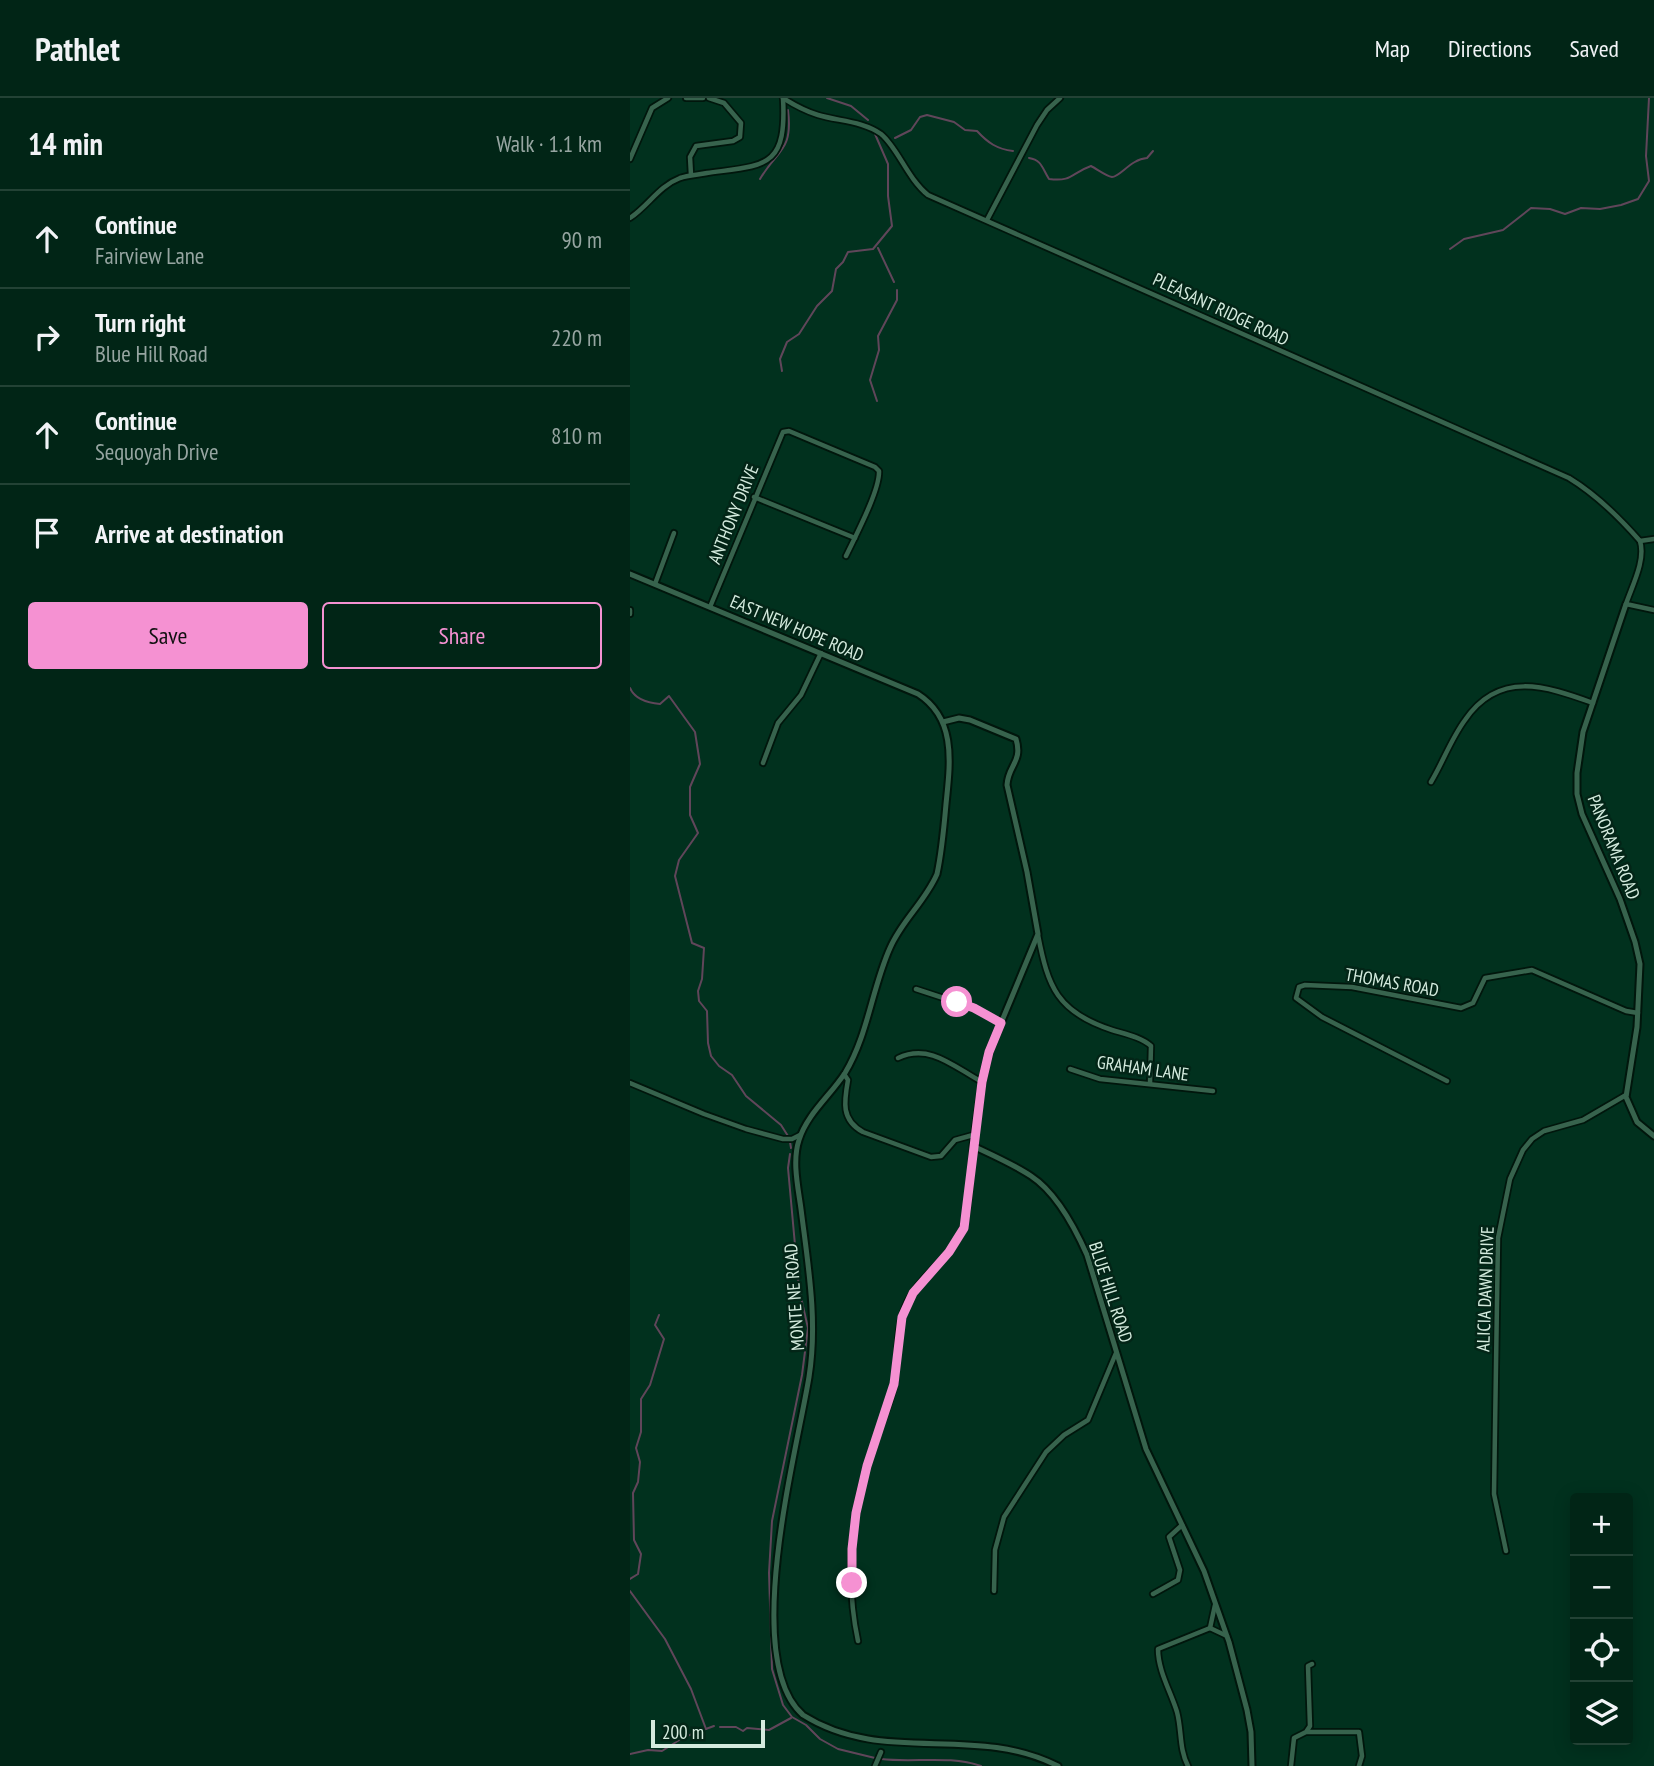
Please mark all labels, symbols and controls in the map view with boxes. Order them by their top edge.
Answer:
text: Pathlet [35,27,120,70]
text: Map [1375,33,1410,64]
text: Directions [1448,33,1532,64]
text: Saved [1570,33,1619,64]
text: 14 min [28,124,103,163]
text: Walk · 1.1 km [496,129,602,158]
text: Continue [95,208,177,241]
icon: ahead [28,220,66,258]
text: 90 m [561,225,602,254]
text: Fairview Lane [95,241,204,270]
street label: PLEASANT RIDGE ROAD [1149,267,1293,351]
text: Turn right [95,306,186,339]
icon: right [28,318,66,356]
text: 220 m [551,323,602,352]
text: Blue Hill Road [95,339,208,368]
text: Continue [95,404,177,437]
icon: ahead [28,416,66,454]
text: 810 m [551,421,602,450]
text: Sequoyah Drive [95,437,218,466]
street label: ANTHONY DRIVE [703,461,763,567]
icon: arrive [28,514,66,552]
text: Arrive at destination [95,517,284,550]
street label: EAST NEW HOPE ROAD [727,589,867,667]
button: Save [28,602,308,669]
button: Share [322,602,602,669]
street label: PANORAMA ROAD [1583,791,1645,903]
street label: THOMAS ROAD [1343,962,1441,1002]
route start [941,986,972,1017]
street label: GRAHAM LANE [1096,1050,1190,1086]
street label: ALICIA DAWN DRIVE [1471,1226,1499,1352]
street label: BLUE HILL ROAD [1084,1239,1138,1345]
street label: MONTE NE ROAD [779,1243,809,1351]
map controls [1570,1493,1633,1745]
button: + [1570,1493,1633,1556]
button: − [1570,1556,1633,1619]
route end [836,1567,867,1598]
button: locate [1570,1619,1633,1682]
button: layers [1570,1682,1633,1745]
scale bar [651,1717,765,1749]
text: 200 m [662,1720,704,1744]

